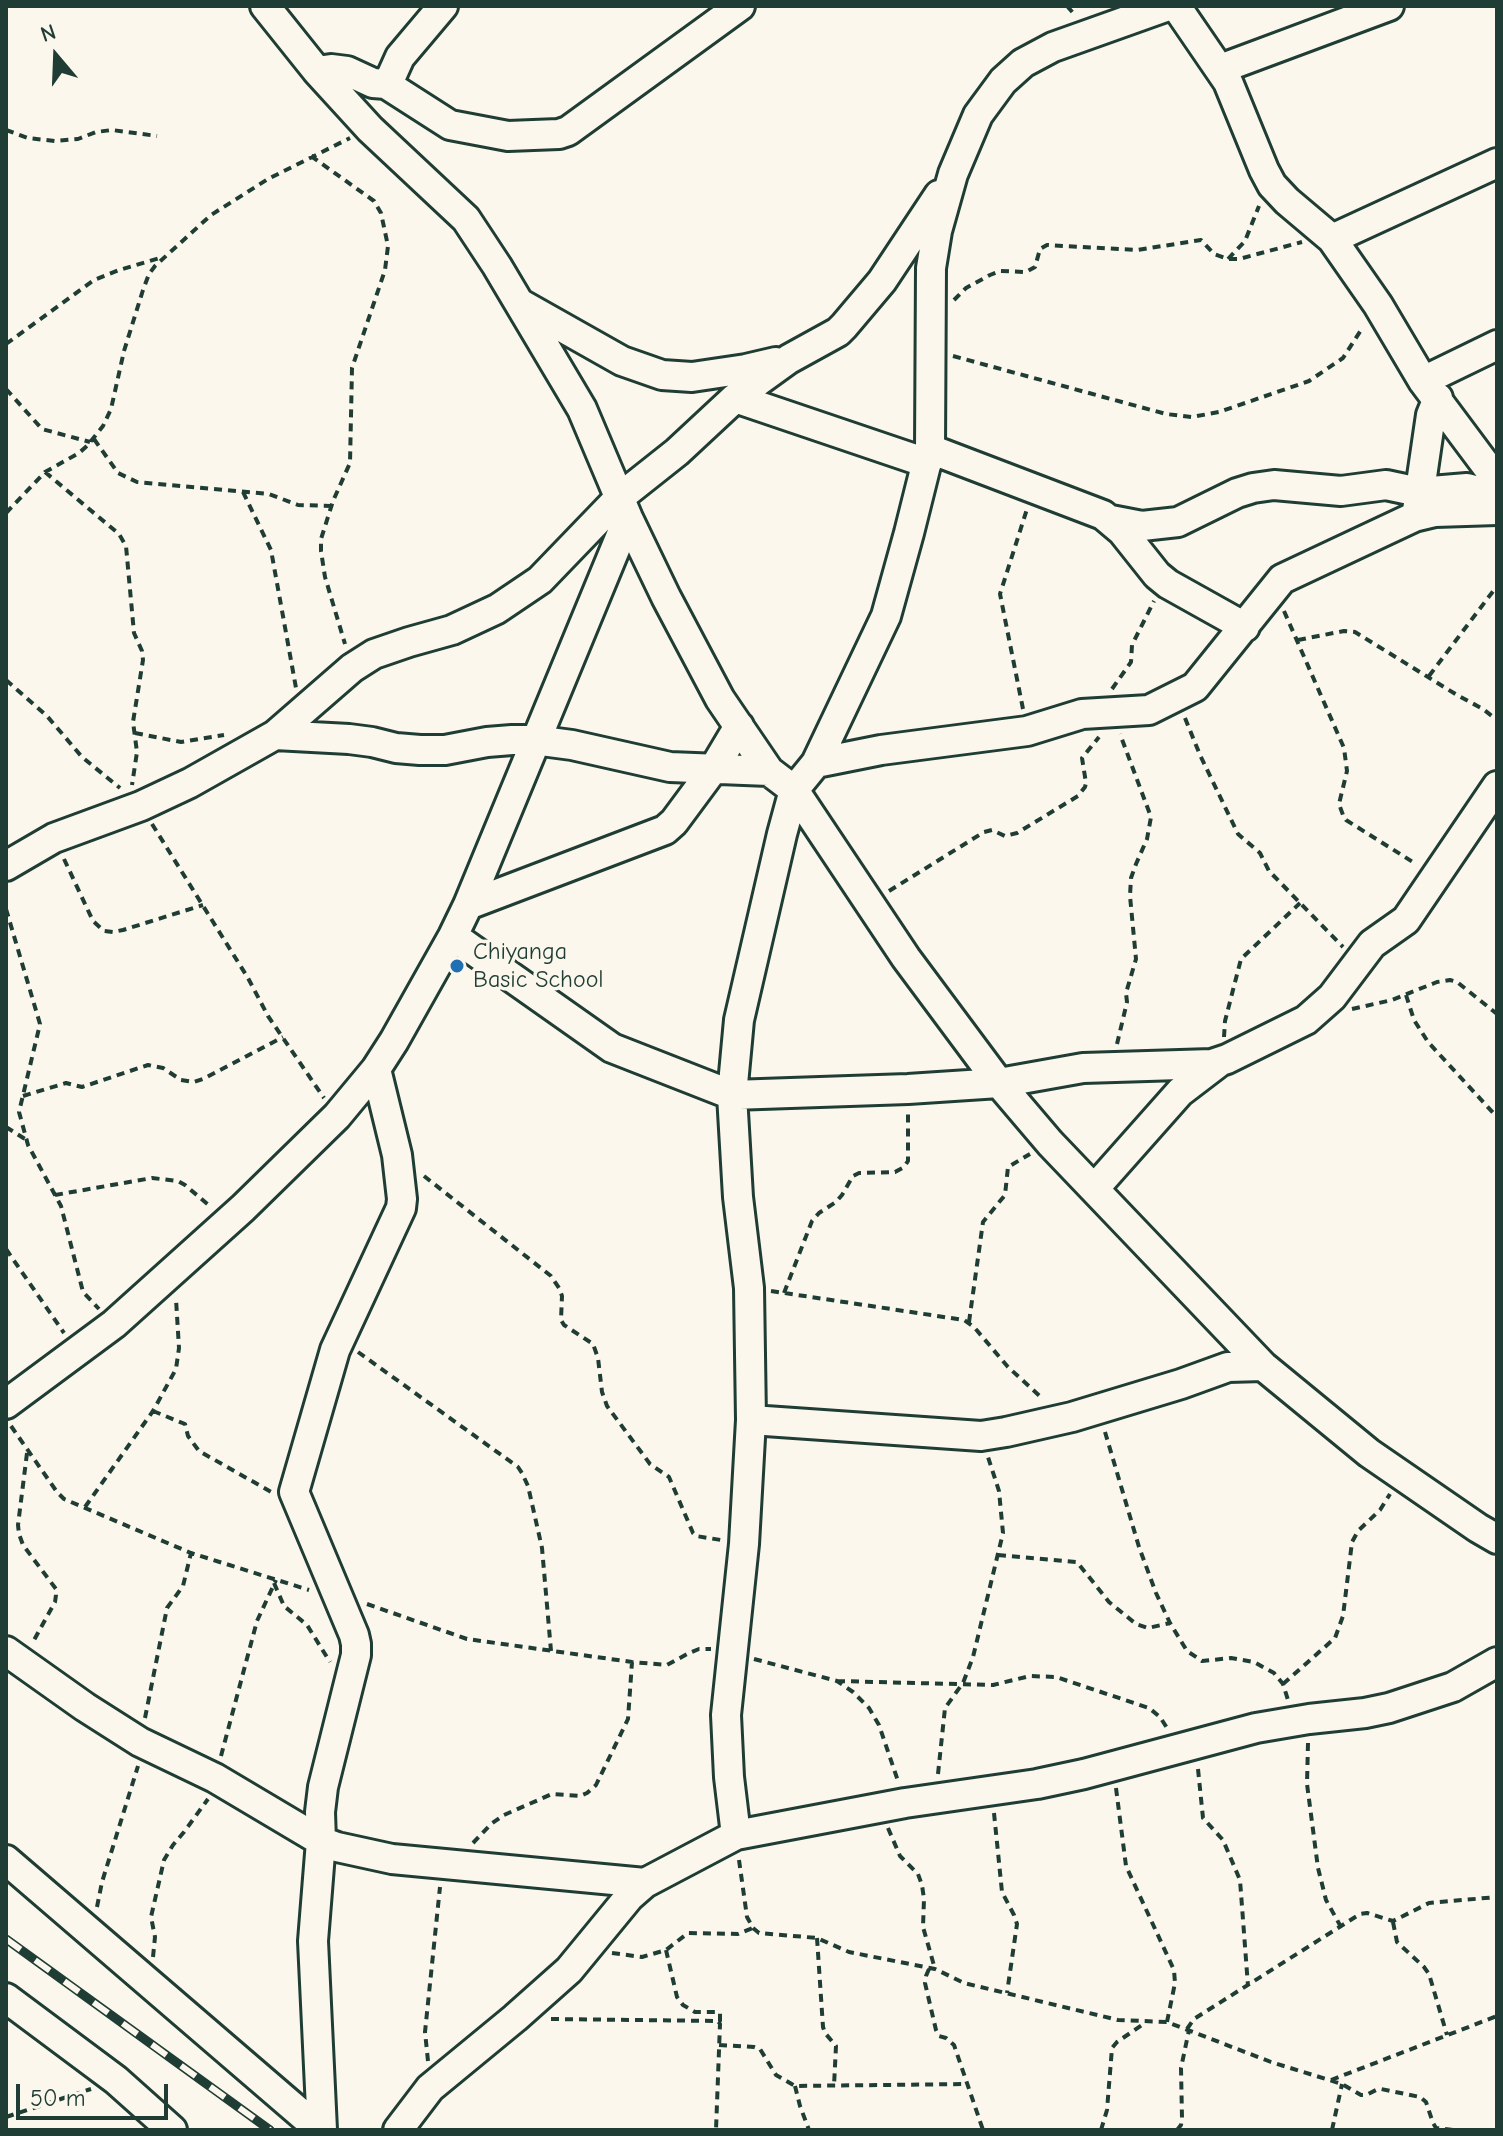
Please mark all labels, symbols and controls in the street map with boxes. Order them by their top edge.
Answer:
north arrow [16,16,96,96]
text: N [37,19,59,48]
place label: Chiyanga Basic School [473,938,604,994]
marker: Chiyanga Basic School [448,957,466,975]
scale bar [20,2068,172,2118]
text: 50 m [30,2084,86,2112]

